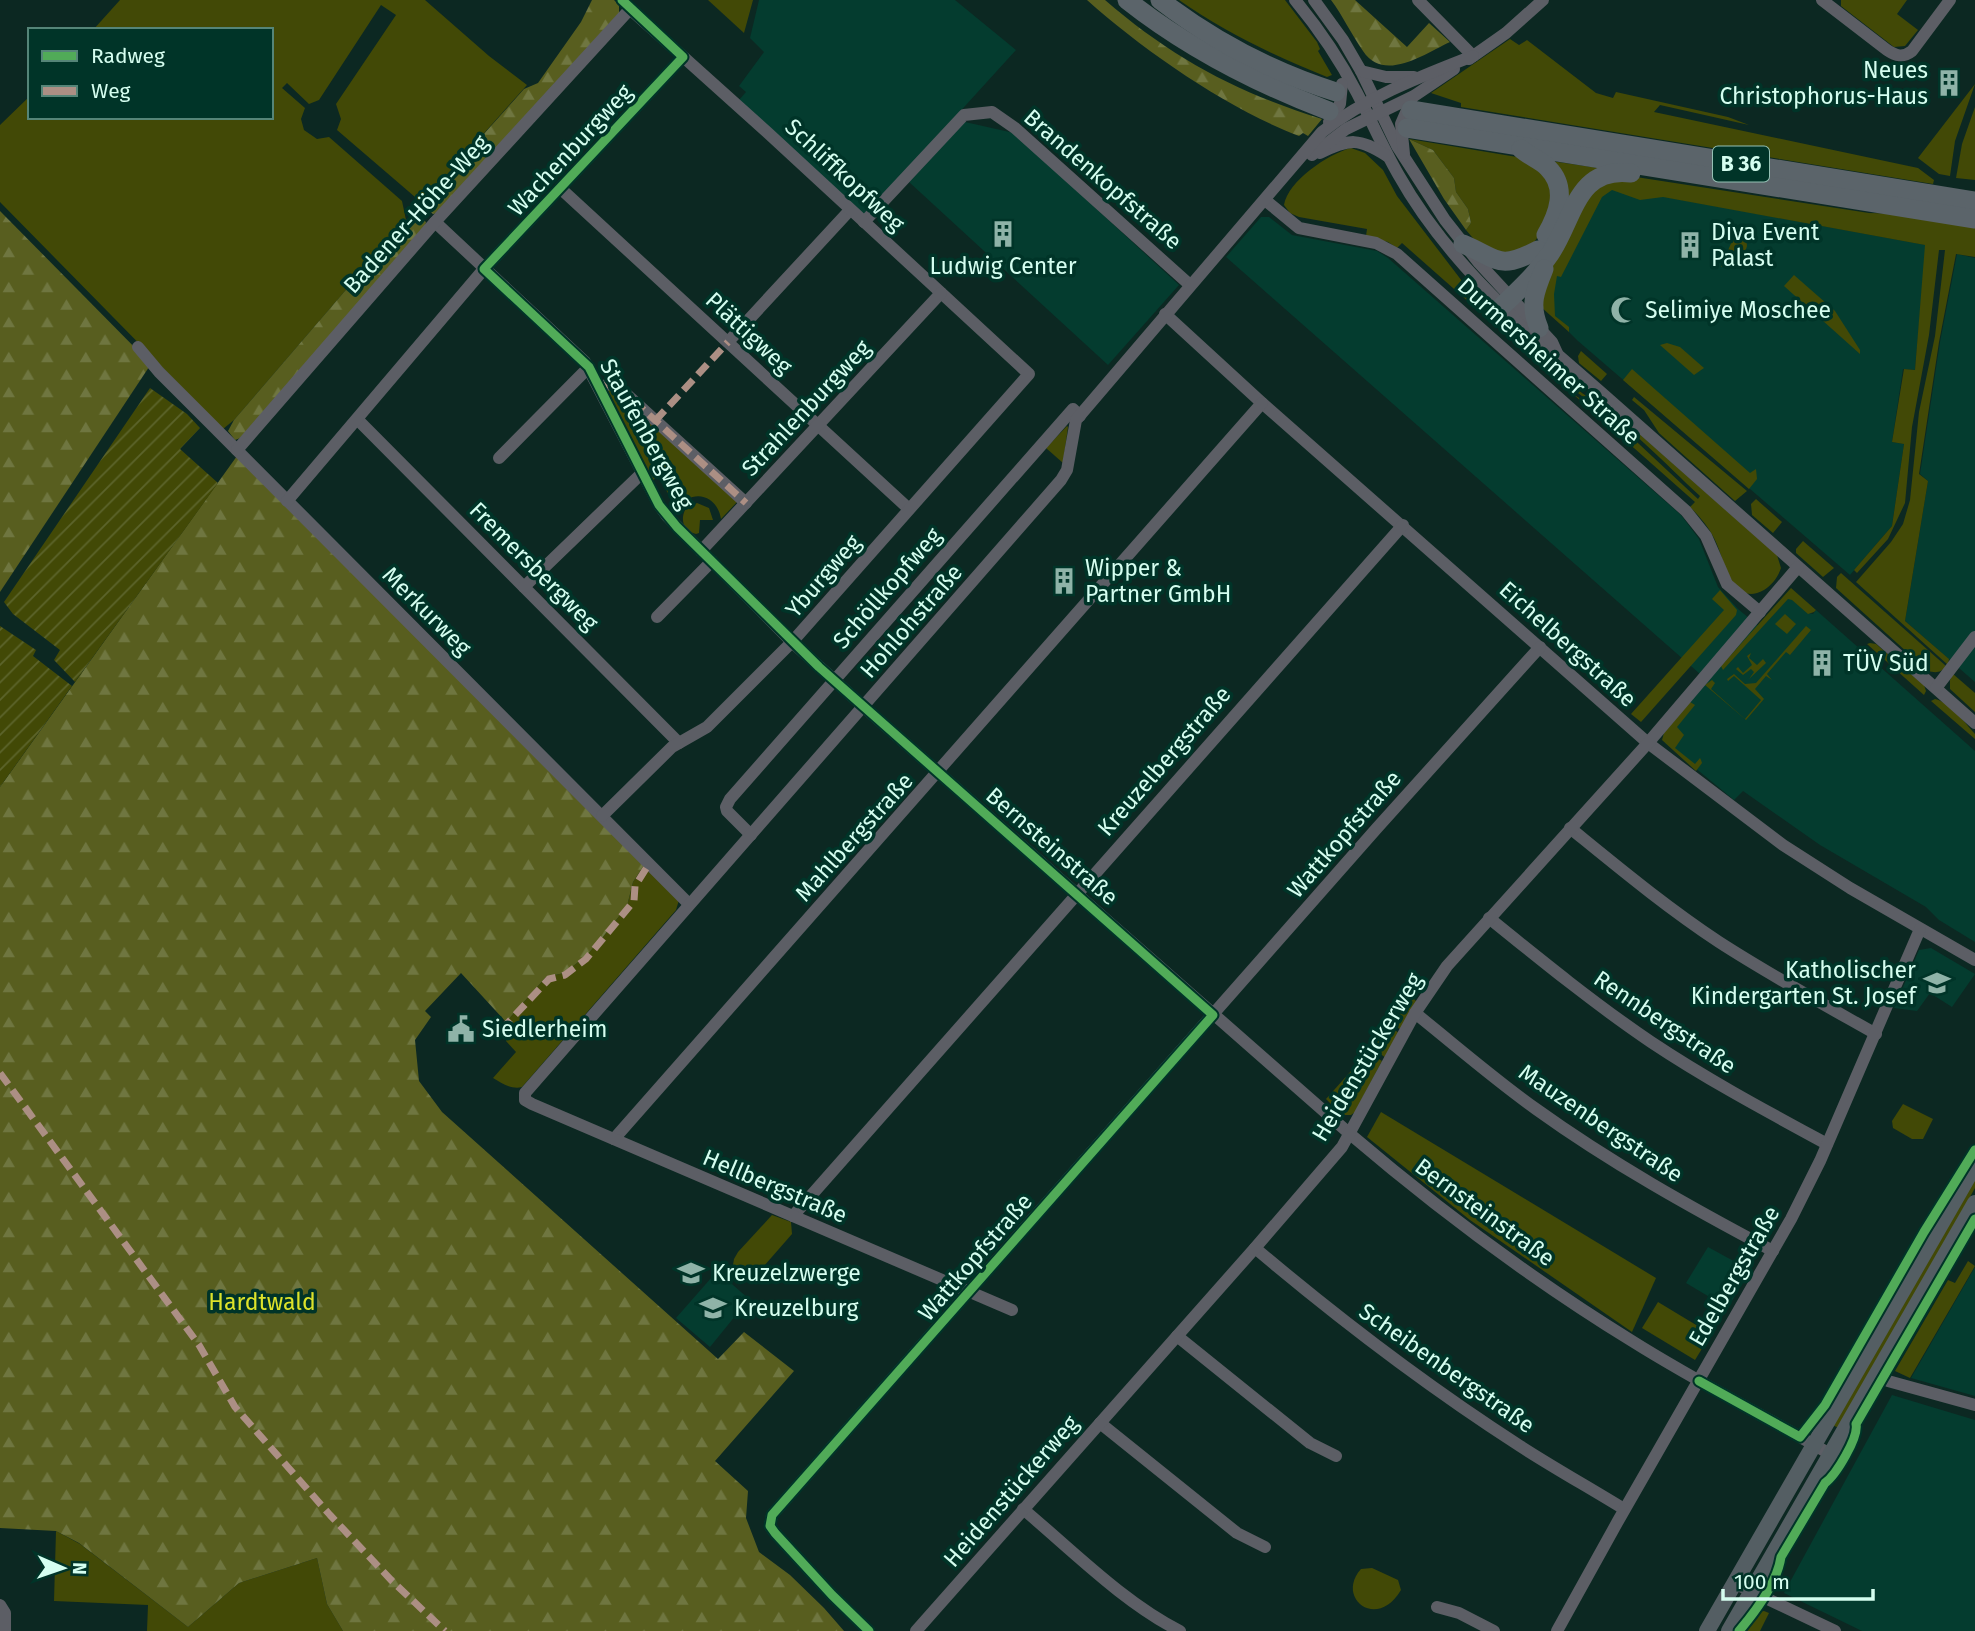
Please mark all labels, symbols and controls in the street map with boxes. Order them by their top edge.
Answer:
legend [28,28,273,119]
text: Radweg [91,43,165,69]
place label: Neues Christophorus-Haus [1719,56,1928,110]
building icon: Neues Christophorus-Haus [1934,68,1964,98]
text: Weg [91,78,131,104]
street label: Wachenburgweg [502,78,638,222]
street label: Brandenkopfstraße [1018,103,1188,255]
street label: Schliffkopfweg [780,113,911,237]
street label: Badener-Höhe-Weg [337,129,495,299]
road number: B 36 [1713,146,1769,182]
place label: Diva Event Palast [1711,218,1820,272]
building icon: Ludwig Center [988,219,1018,249]
building icon: Diva Event Palast [1675,230,1705,260]
place label: Ludwig Center [929,252,1077,280]
street label: Durmersheimer Straße [1452,272,1646,450]
street label: Plättigweg [700,286,798,380]
mosque icon: Selimiye Moschee [1609,295,1639,325]
place label: Selimiye Moschee [1645,296,1831,324]
street label: Strahlenburgweg [736,334,876,482]
street label: Staufenbergweg [594,354,700,514]
street label: Fremersbergweg [464,496,604,636]
street label: Schöllkopfweg [827,522,947,654]
street label: Yburgweg [779,529,867,623]
place label: Wipper & Partner GmbH [1085,554,1231,608]
street label: Hohlohstraße [854,558,968,684]
street label: Merkurweg [377,561,477,661]
building icon: Wipper & Partner GmbH [1049,566,1079,596]
street label: Eichelbergstraße [1494,575,1642,713]
building icon: TÜV Süd [1807,648,1837,678]
place label: TÜV Süd [1843,649,1929,677]
street label: Kreuzelbergstraße [1091,680,1237,842]
street label: Wattkopfstraße [1281,765,1407,903]
street label: Mahlbergstraße [789,767,919,907]
street label: Bernsteinstraße [980,781,1124,911]
place label: Katholischer Kindergarten St. Josef [1691,956,1918,1010]
street label: Rennbergstraße [1589,964,1741,1080]
street label: Heidenstückerweg [1306,968,1428,1146]
school or university icon: Katholischer Kindergarten St. Josef [1922,968,1952,998]
public building icon: Siedlerheim [446,1014,476,1044]
place label: Siedlerheim [482,1015,608,1043]
street label: Mauzenbergstraße [1514,1058,1688,1188]
street label: Hellbergstraße [699,1143,851,1229]
street label: Bernsteinstraße [1410,1152,1560,1272]
street label: Wattkopfstraße [912,1188,1038,1326]
street label: Edelbergstraße [1683,1201,1785,1351]
school or university icon: Kreuzelzwerge [676,1258,706,1288]
place label: Kreuzelzwerge [712,1259,861,1287]
park label: Hardtwald [208,1288,316,1316]
school or university icon: Kreuzelburg [698,1293,728,1323]
place label: Kreuzelburg [734,1294,858,1322]
street label: Scheibenbergstraße [1354,1297,1540,1439]
street label: Heidenstückerweg [938,1409,1085,1573]
north arrow [28,1533,98,1603]
scale bar [1723,1558,1874,1602]
text: N [68,1562,91,1575]
text: 100 m [1734,1569,1790,1595]

